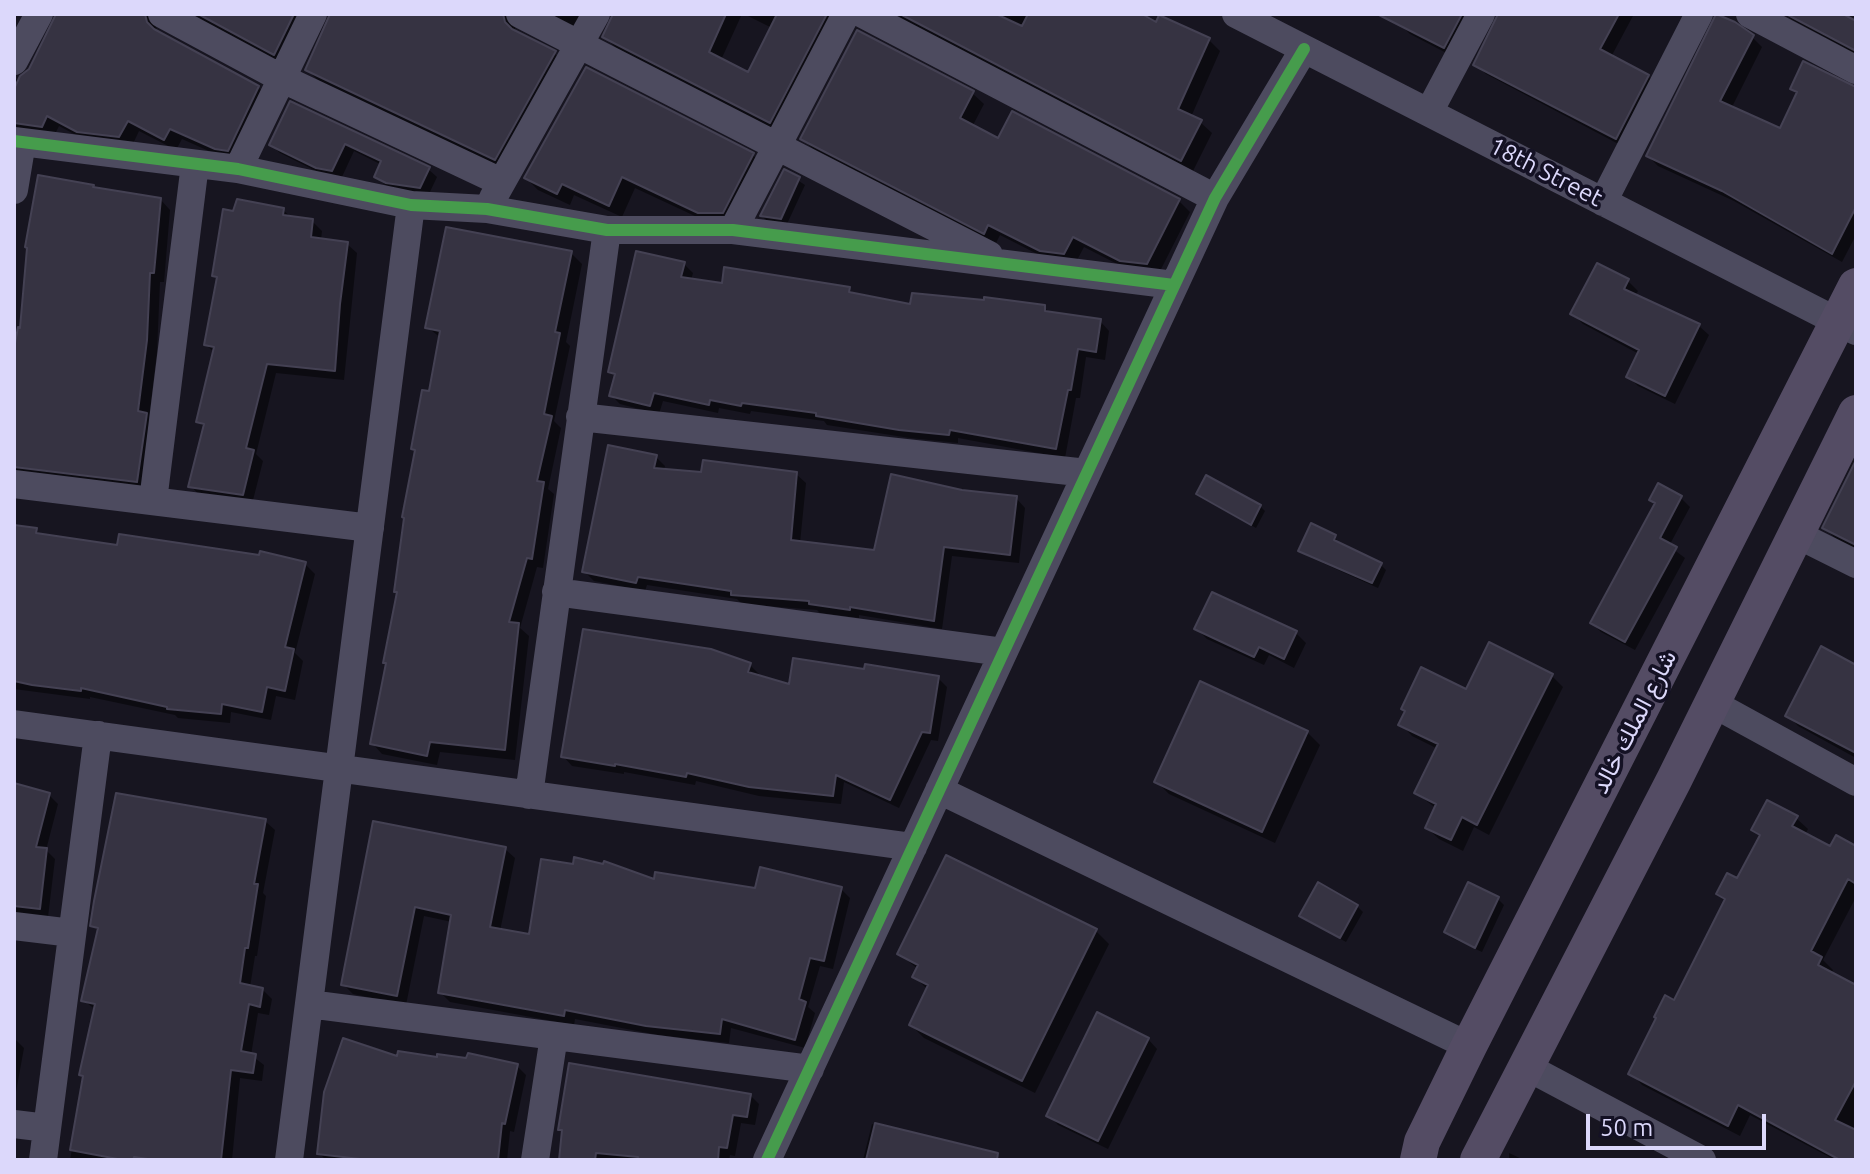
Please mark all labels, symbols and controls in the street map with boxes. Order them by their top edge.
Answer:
street label: 18th Street [1485,131,1607,213]
street label: شارع الملك خالد [1586,646,1682,798]
scale bar [1590,1098,1770,1148]
text: 50 m [1600,1114,1653,1141]

